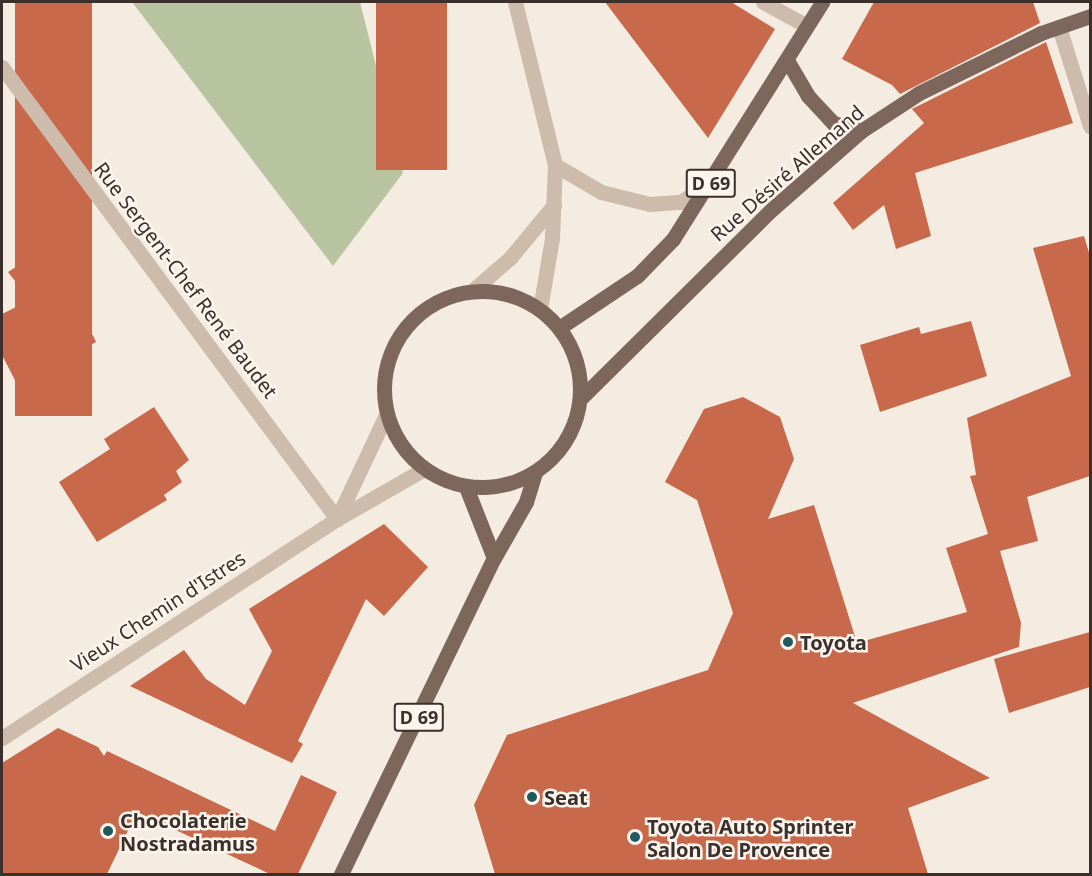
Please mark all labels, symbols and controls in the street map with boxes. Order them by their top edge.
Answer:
street label: Rue Désiré Allemand [705,100,869,246]
street label: Rue Sergent-Chef René Baudet [89,157,283,403]
road number: D 69 [686,168,736,198]
street label: Vieux Chemin d'Istres [66,546,250,676]
place label: Toyota [800,630,867,654]
marker: Toyota [781,635,795,649]
road number: D 69 [394,702,444,732]
place label: Seat [544,785,588,809]
marker: Seat [525,790,539,804]
place label: Chocolaterie Nostradamus [120,808,255,855]
place label: Toyota Auto Sprinter Salon De Provence [647,814,853,861]
marker: Chocolaterie Nostradamus [101,824,115,838]
marker: Toyota Auto Sprinter Salon De Provence [628,830,642,844]

